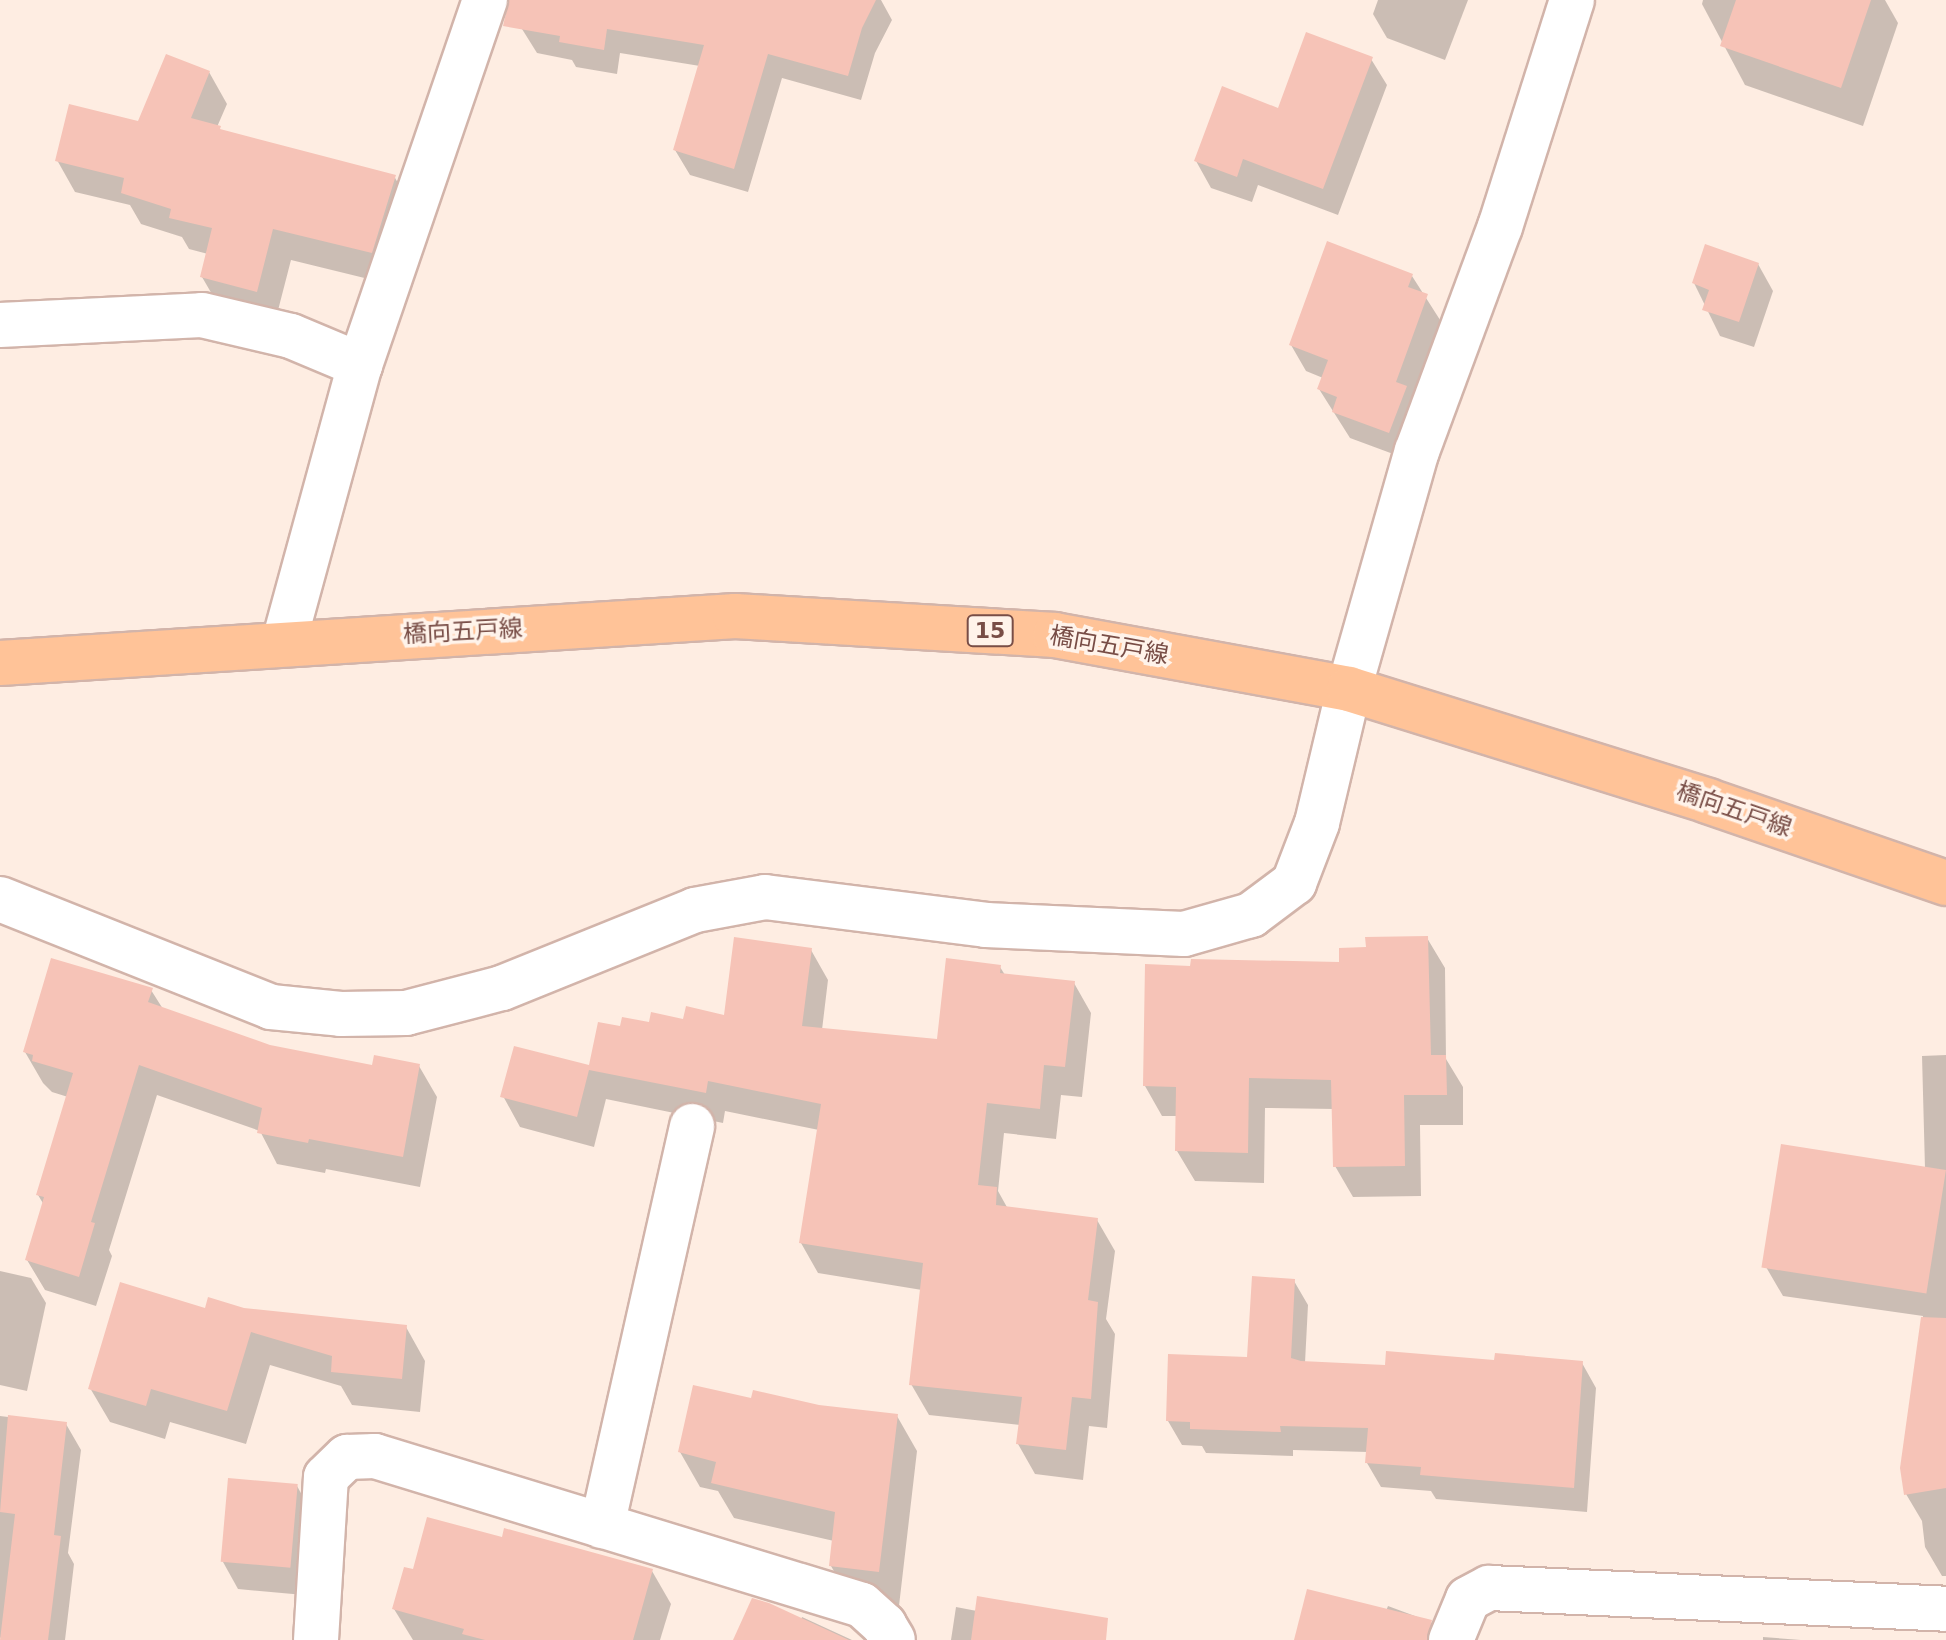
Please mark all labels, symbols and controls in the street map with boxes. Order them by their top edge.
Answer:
road number: 15 [966,613,1014,649]
street label: 橋向五戸線 [402,614,524,650]
street label: 橋向五戸線 [1047,621,1171,671]
street label: 橋向五戸線 [1673,777,1795,843]

